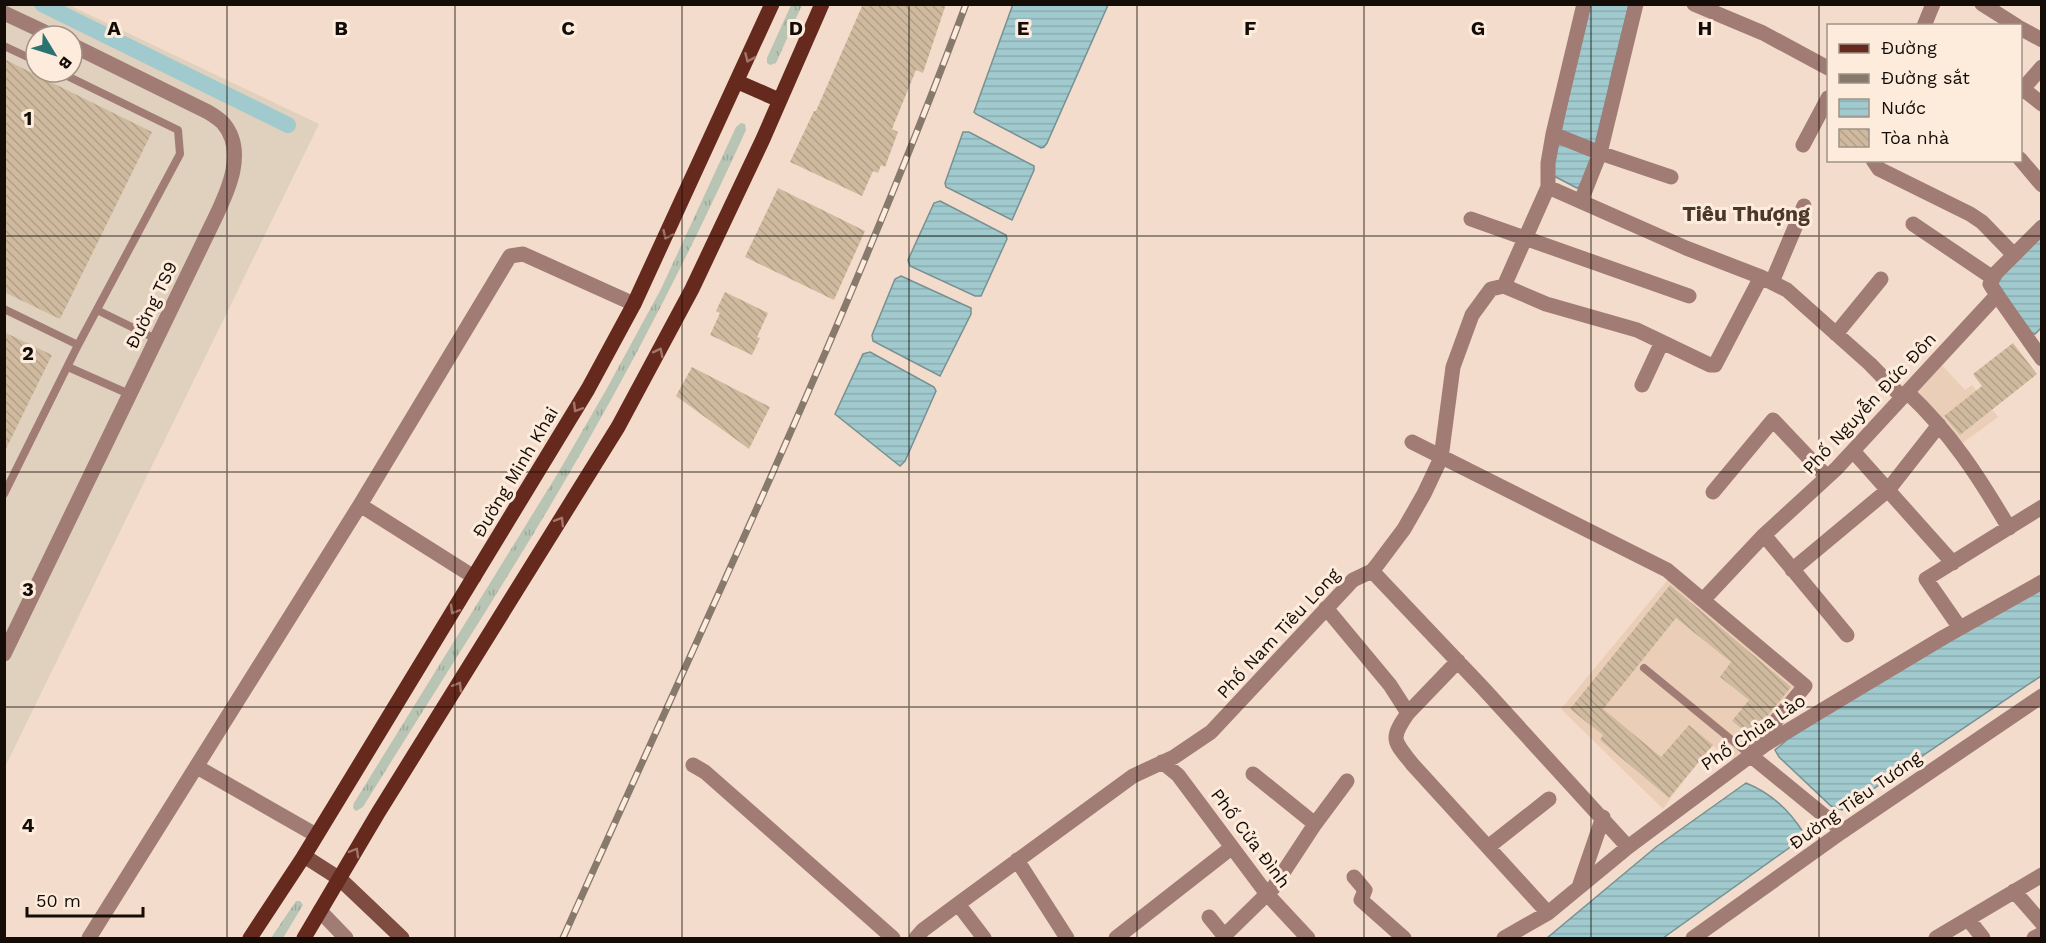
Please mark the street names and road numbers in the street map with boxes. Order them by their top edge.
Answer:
street label: Đường TS9 [121,258,181,352]
street label: Phố Nguyễn Đức Đôn [1798,328,1940,478]
street label: Đường Minh Khai [468,403,562,541]
street label: Phố Nam Tiêu Long [1212,563,1344,702]
street label: Phố Chùa Lào [1697,689,1809,775]
street label: Đường Tiêu Tương [1785,746,1925,853]
street label: Phố Cửa Đình [1207,784,1295,892]

